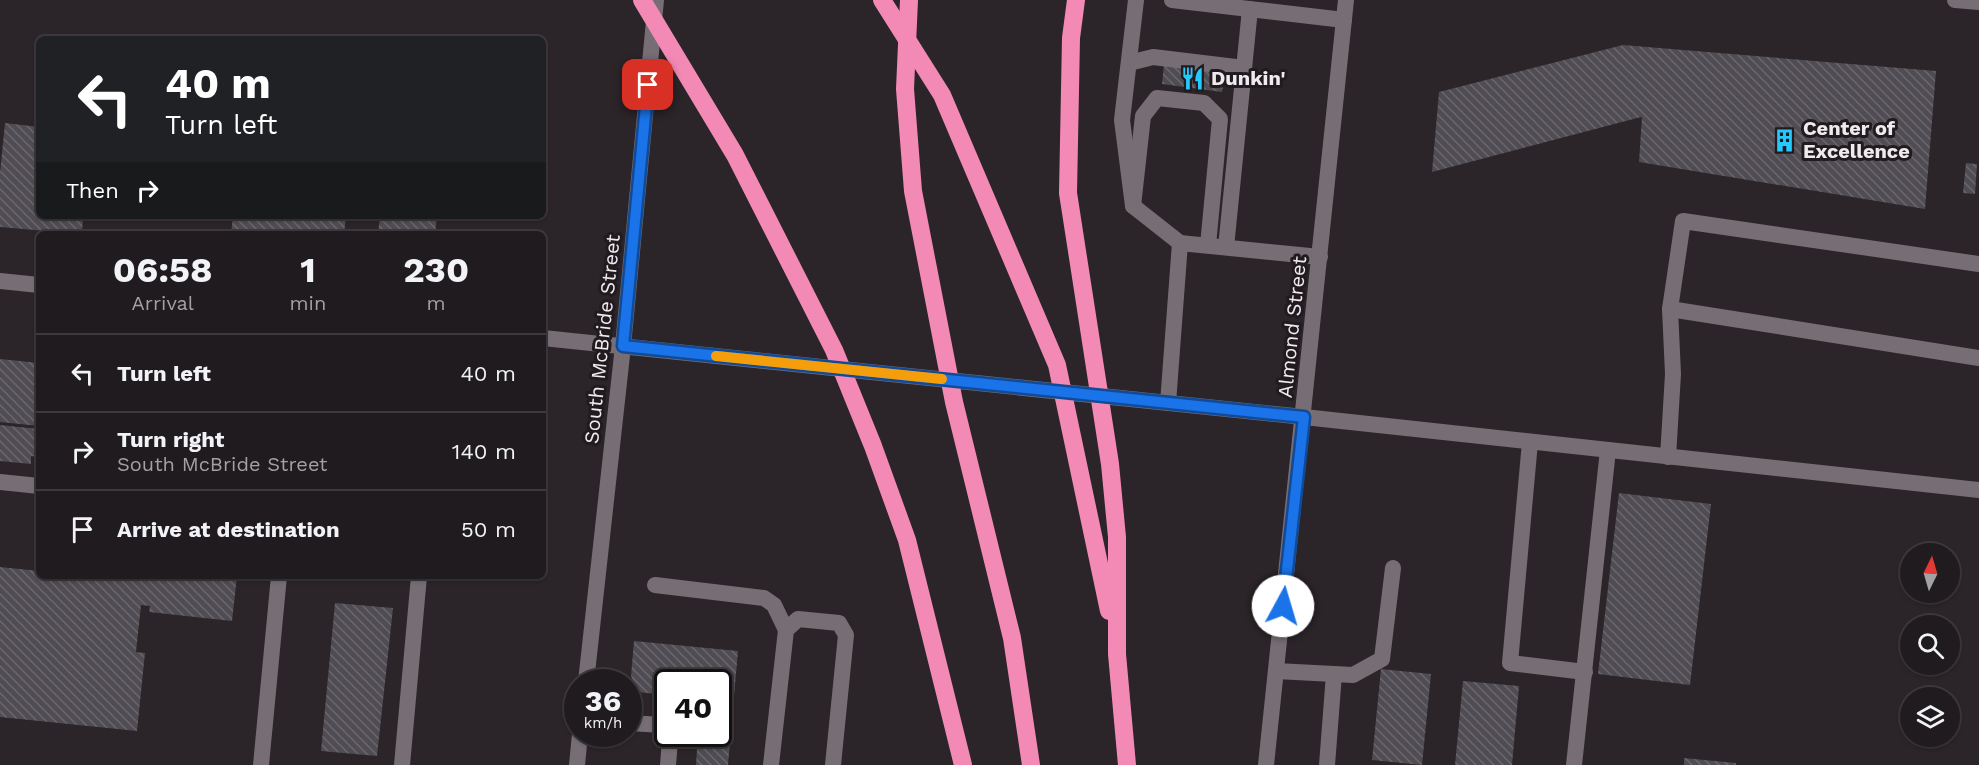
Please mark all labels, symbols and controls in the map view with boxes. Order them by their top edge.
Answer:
text: 40 m [165,59,271,108]
pin [622,59,673,110]
icon: left [66,60,144,138]
restaurant icon: Dunkin' [1180,65,1206,91]
place label: Dunkin' [1211,66,1286,90]
icon: arrive [631,68,664,101]
text: Turn left [165,109,277,141]
place label: Center of Excellence [1803,116,1910,163]
building icon: Center of Excellence [1772,127,1798,153]
icon: right [131,174,164,207]
text: Then [66,178,119,203]
street label: South McBride Street [579,232,625,445]
text: 06:58 [113,249,213,291]
text: 1 [300,249,316,291]
text: 230 [403,249,469,291]
street label: Almond Street [1273,254,1311,399]
text: Arrival [132,291,194,315]
text: min [290,291,326,315]
text: m [427,291,446,315]
icon: left [66,357,99,390]
text: Turn left [117,361,211,386]
text: 40 m [460,361,516,386]
text: Turn right [117,427,224,452]
icon: right [66,435,99,468]
text: 140 m [452,439,516,464]
text: South McBride Street [117,452,328,476]
icon: arrive [66,513,99,546]
text: Arrive at destination [117,517,340,542]
text: 50 m [461,517,516,542]
north arrow [1900,543,1960,603]
map controls [1900,543,1960,747]
position arrow [1251,574,1315,638]
button: search [1900,615,1960,675]
speed limit sign: 40 [654,669,732,747]
text: 36 [585,683,621,718]
button: layers [1900,687,1960,747]
text: km/h [584,714,622,732]

